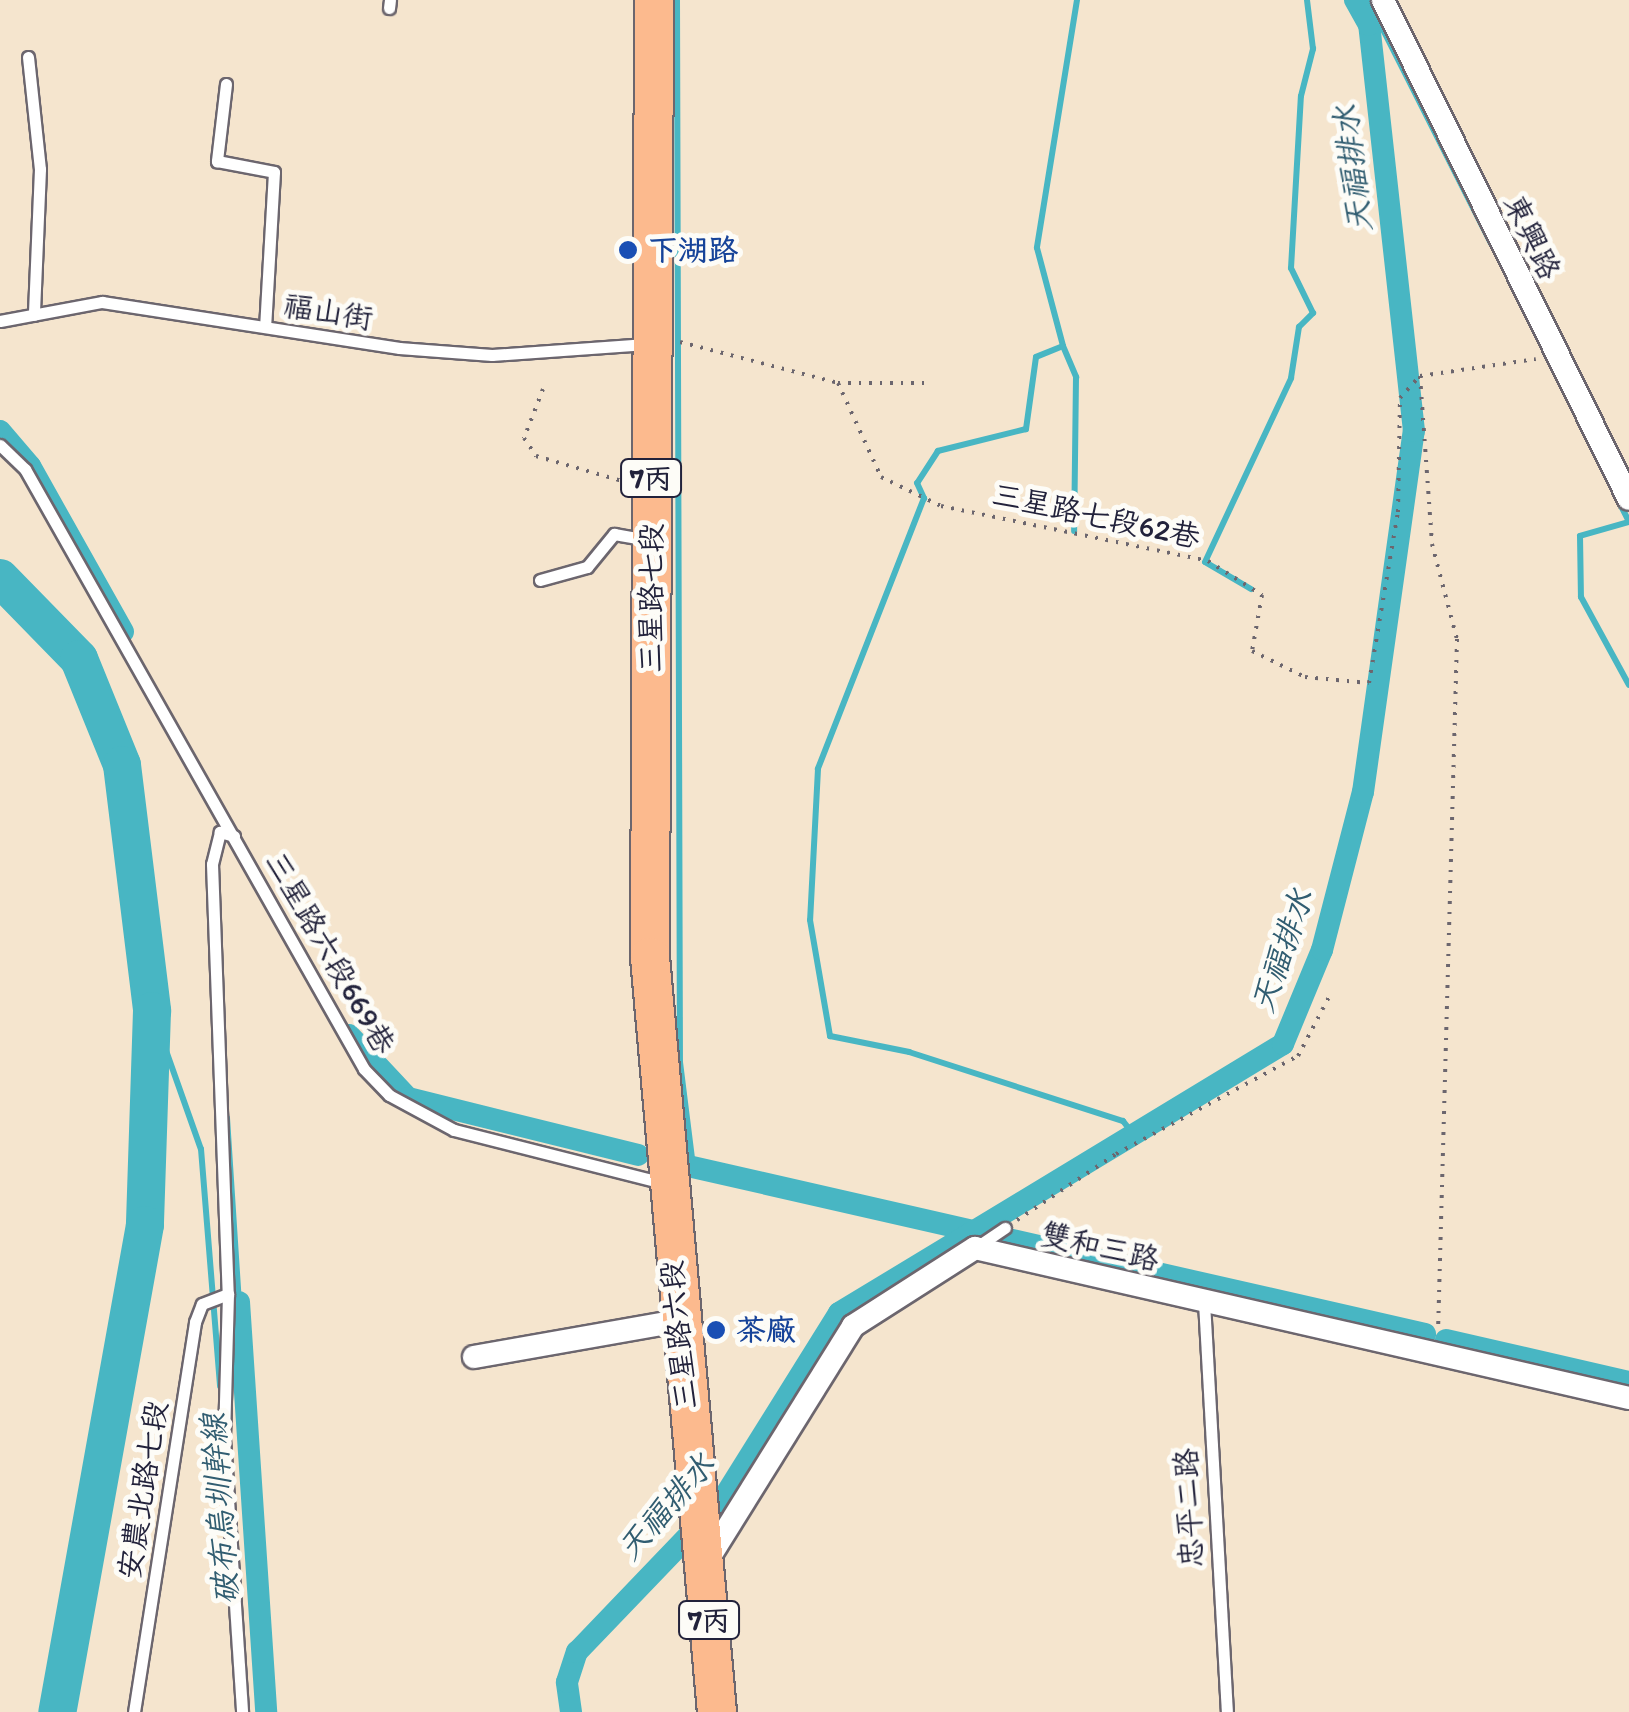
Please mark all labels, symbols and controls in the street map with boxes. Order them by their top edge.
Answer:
water label: 天福排水 [1326,103,1380,235]
street label: 東興路 [1496,189,1568,285]
place label: 下湖路 [648,232,738,268]
marker: 下湖路 [617,239,639,261]
street label: 福山街 [281,287,375,337]
road number: 7丙 [618,455,684,501]
street label: 三星路七段62巷 [989,476,1203,556]
street label: 三星路七段 [633,523,669,673]
street label: 三星路六段669巷 [258,846,402,1060]
water label: 天福排水 [1243,884,1321,1018]
street label: 雙和三路 [1037,1216,1163,1278]
street label: 三星路六段 [653,1259,705,1411]
place label: 茶廠 [736,1312,796,1348]
marker: 茶廠 [705,1319,727,1341]
street label: 安農北路七段 [111,1398,175,1582]
water label: 破布烏圳幹線 [194,1412,246,1606]
water label: 天福排水 [610,1446,722,1568]
street label: 忠平二路 [1168,1447,1210,1569]
road number: 7丙 [676,1597,742,1643]

